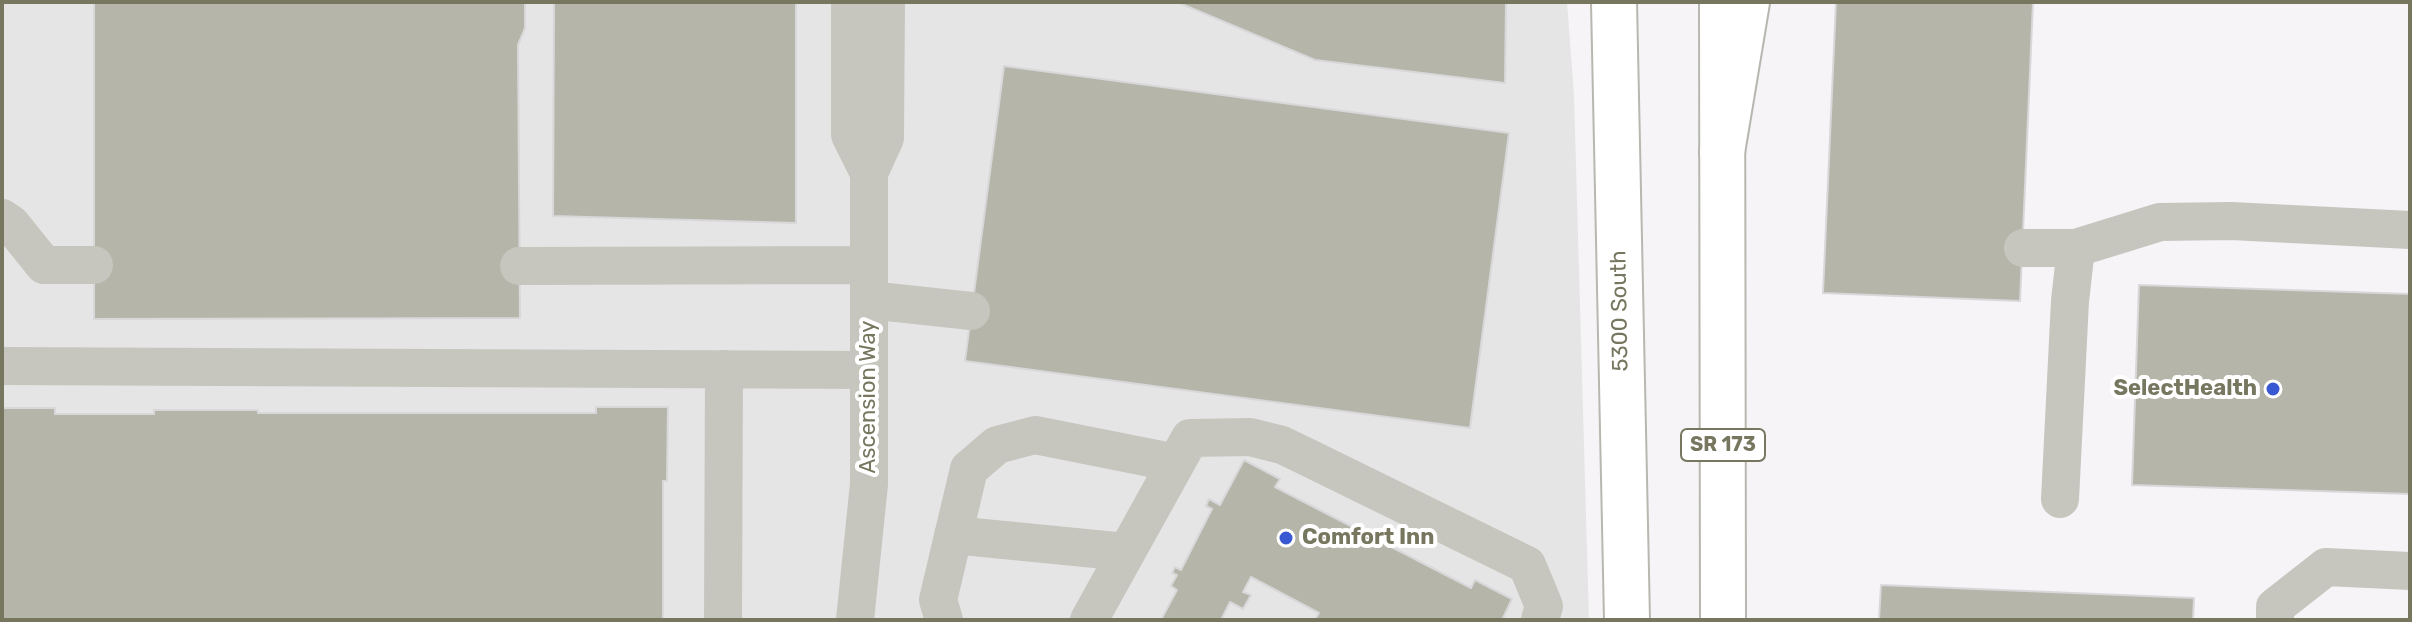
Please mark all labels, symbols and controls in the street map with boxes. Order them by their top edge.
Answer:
street label: 5300 South [1606,250,1634,372]
street label: Ascension Way [856,321,882,473]
place label: SelectHealth [2113,376,2257,402]
marker: SelectHealth [2264,380,2282,398]
road number: SR 173 [1681,429,1765,461]
place label: Comfort Inn [1302,525,1434,551]
marker: Comfort Inn [1277,529,1295,547]

